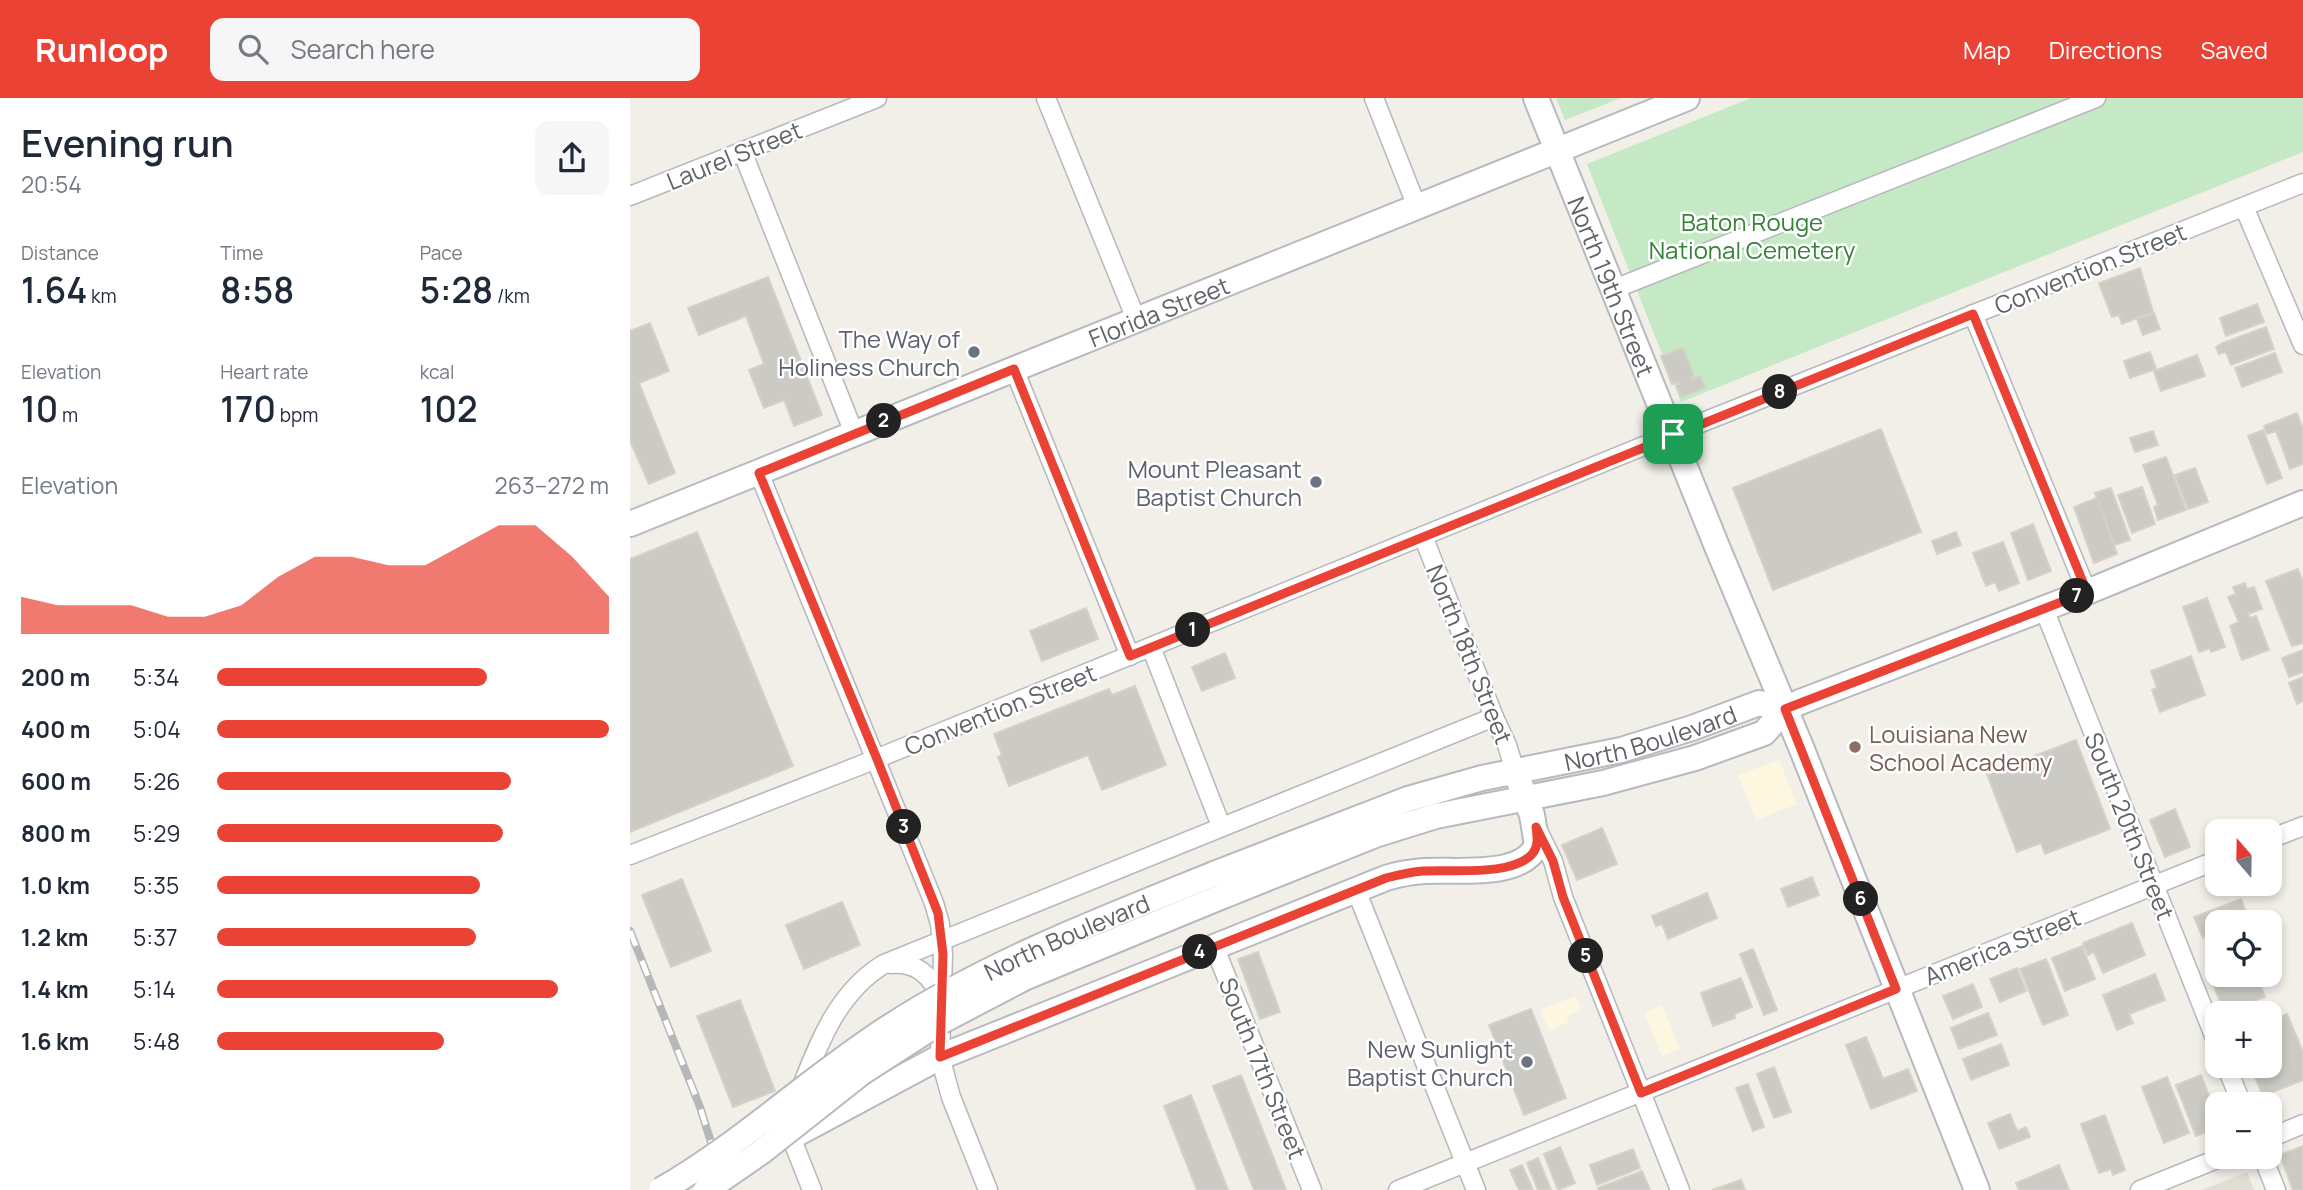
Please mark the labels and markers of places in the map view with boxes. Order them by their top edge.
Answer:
place label: The Way of Holiness Church [778,322,960,383]
marker: The Way of Holiness Church [966,344,982,360]
pin: 8 [1762,374,1798,410]
pin: 2 [866,404,902,438]
pin [1643,404,1703,464]
place label: Mount Pleasant Baptist Church [1128,452,1302,513]
marker: Mount Pleasant Baptist Church [1308,474,1324,490]
pin: 7 [2060,578,2094,614]
pin: 1 [1176,612,1210,648]
place label: Louisiana New School Academy [1869,717,2053,778]
marker: Louisiana New School Academy [1847,739,1863,755]
pin: 3 [886,810,922,844]
pin: 6 [1844,882,1878,916]
pin: 4 [1182,934,1218,970]
pin: 5 [1569,938,1604,974]
place label: New Sunlight Baptist Church [1347,1032,1513,1093]
marker: New Sunlight Baptist Church [1519,1054,1535,1070]

